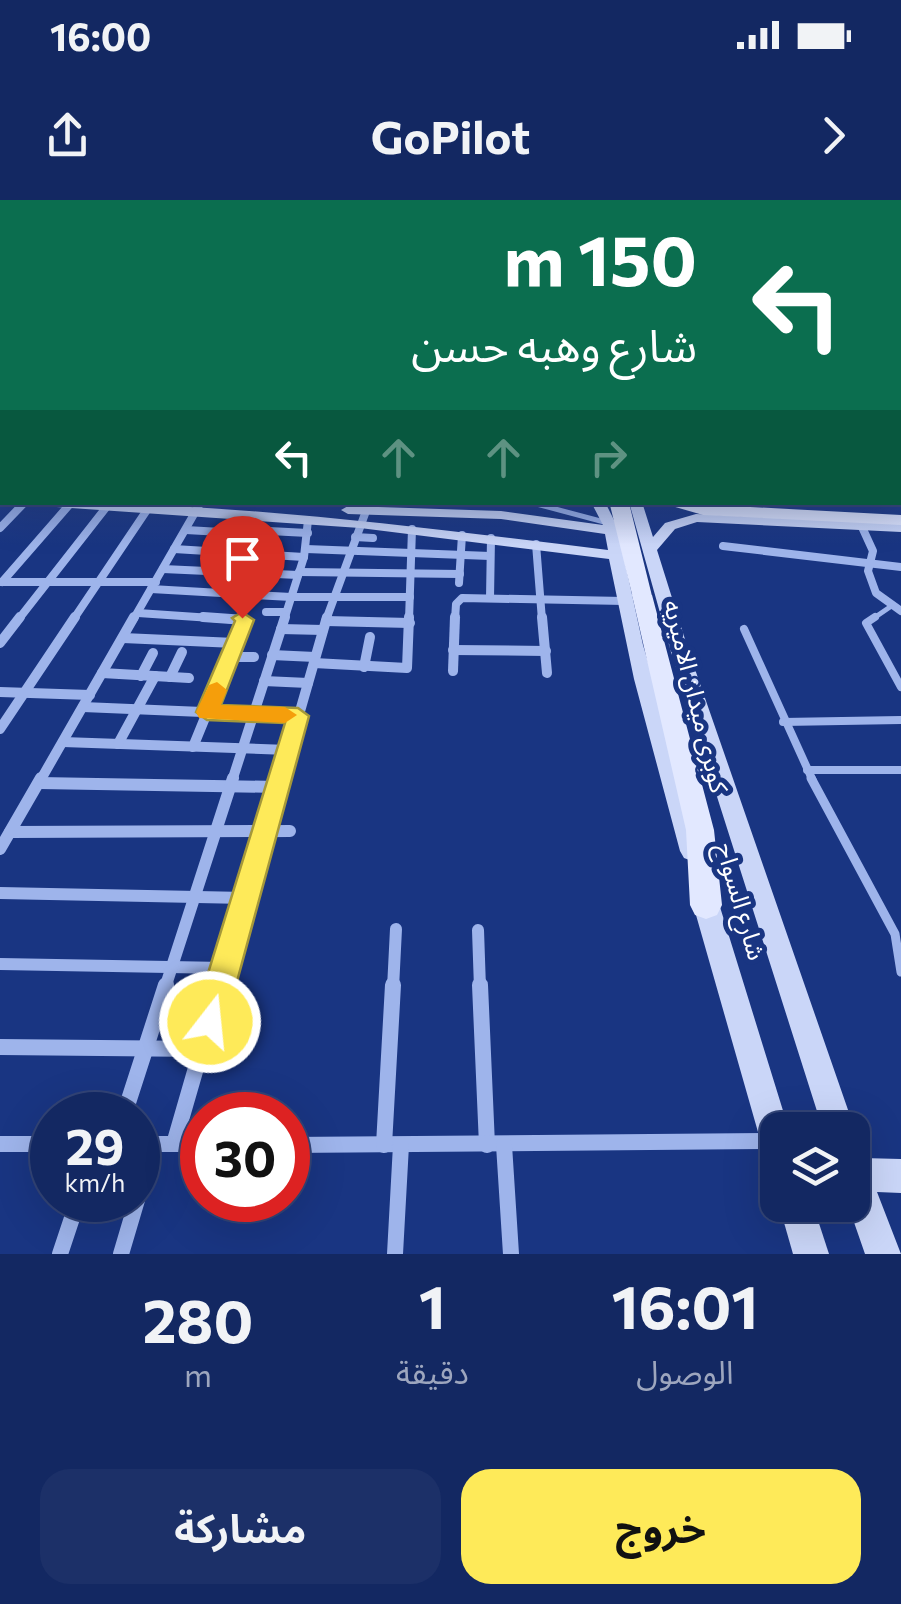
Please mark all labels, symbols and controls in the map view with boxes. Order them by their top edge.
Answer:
text: 16:00 [50,12,151,59]
icon: share [40,108,95,163]
text: GoPilot [371,108,530,163]
icon: forward [806,108,861,163]
text: 150 m [504,215,697,300]
icon: left [732,240,862,370]
text: شارع وهبه حسن [411,316,697,371]
icon: left [266,430,321,485]
icon: ahead [371,430,426,485]
icon: ahead [476,430,531,485]
icon: right [581,430,636,485]
pin [200,516,285,619]
icon: arrive [215,531,270,586]
street label: كوبرى ميدان الاميريه [658,596,736,797]
street label: شارع السواح [706,839,773,965]
position arrow [158,970,262,1074]
speed limit sign: 30 [180,1092,310,1222]
map controls [760,1112,870,1222]
button: layers [760,1112,870,1222]
text: 29 [65,1114,124,1175]
text: km/h [65,1167,125,1197]
text: 1 [419,1268,446,1341]
text: 16:01 [611,1268,758,1341]
text: 280 [143,1282,253,1355]
text: دقيقة [396,1351,469,1391]
text: الوصول [636,1351,734,1391]
text: m [184,1354,212,1394]
button: مشاركة [40,1469,441,1584]
button: خروج [461,1469,861,1584]

